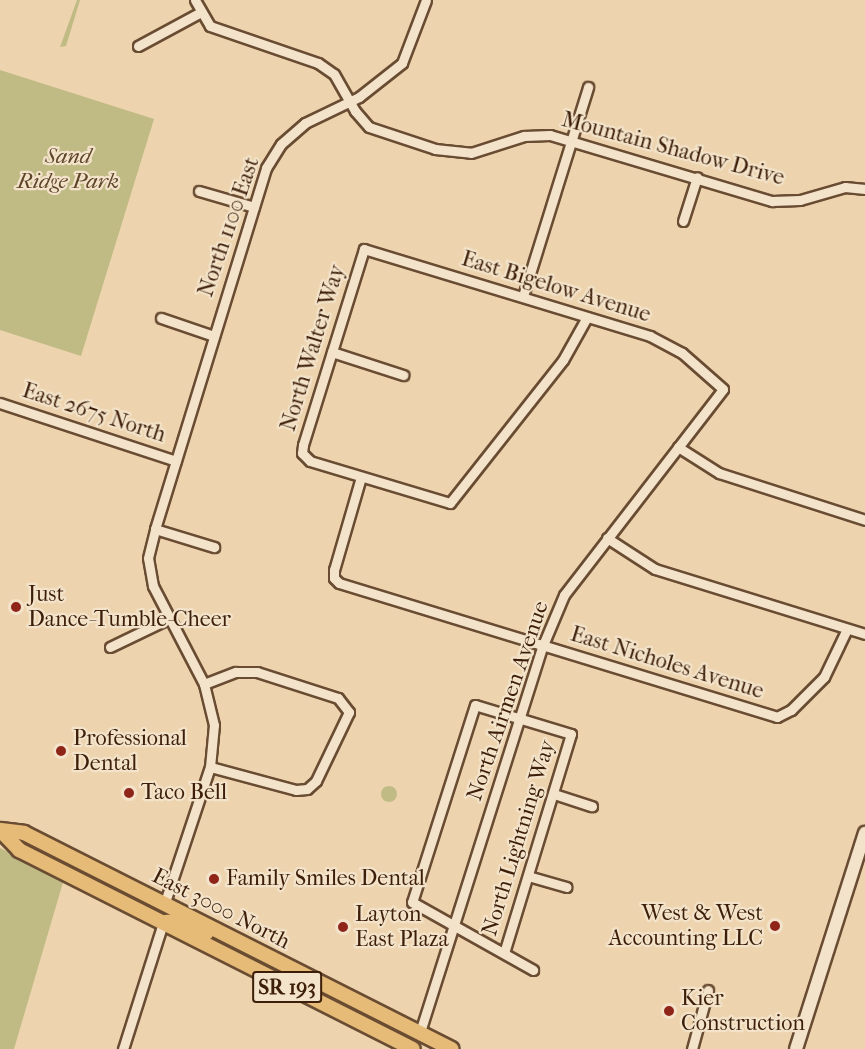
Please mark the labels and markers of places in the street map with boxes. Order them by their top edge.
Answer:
place label: Just Dance-Tumble-Cheer [28,581,231,632]
marker: Just Dance-Tumble-Cheer [9,600,23,614]
place label: Professional Dental [73,725,187,776]
marker: Professional Dental [54,744,68,758]
place label: Taco Bell [141,780,227,806]
marker: Taco Bell [122,786,136,800]
place label: Family Smiles Dental [226,866,425,892]
marker: Family Smiles Dental [207,872,221,886]
place label: West & West Accounting LLC [608,900,763,951]
place label: Layton East Plaza [355,901,449,952]
marker: West & West Accounting LLC [768,919,782,933]
marker: Layton East Plaza [336,920,350,934]
place label: Kier Construction [681,985,805,1036]
marker: Kier Construction [662,1004,676,1018]

